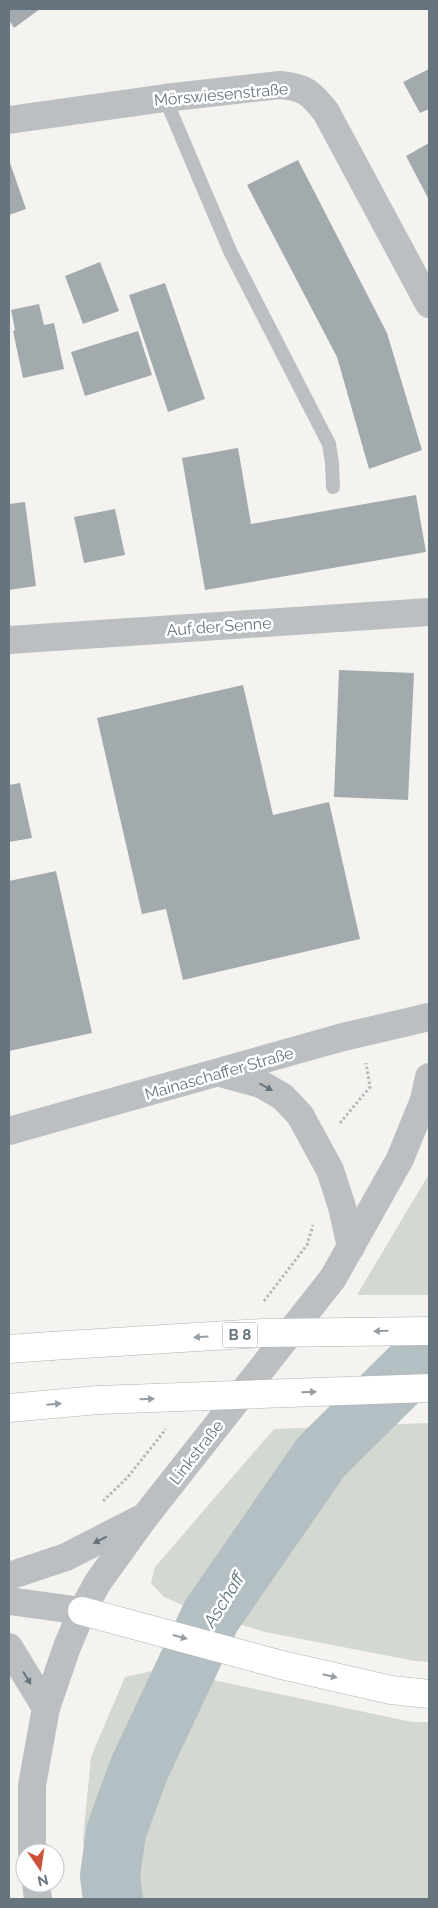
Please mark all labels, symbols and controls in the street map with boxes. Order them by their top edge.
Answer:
street label: Mörswiesenstraße [153,79,289,110]
street label: Auf der Senne [166,613,272,640]
street label: Mainaschaffer Straße [143,1043,296,1104]
one-way arrow [260,1083,273,1092]
road number: B 8 [222,1322,258,1348]
one-way arrow [372,1328,388,1336]
one-way arrow [192,1334,208,1342]
one-way arrow [302,1388,318,1396]
one-way arrow [139,1394,155,1402]
one-way arrow [46,1400,62,1408]
street label: Linkstraße [165,1416,227,1488]
one-way arrow [93,1536,107,1544]
water label: Aschaff [198,1567,249,1632]
one-way arrow [172,1633,187,1641]
one-way arrow [23,1671,32,1684]
one-way arrow [322,1672,337,1680]
north arrow [15,1843,65,1893]
text: N [36,1872,50,1890]

